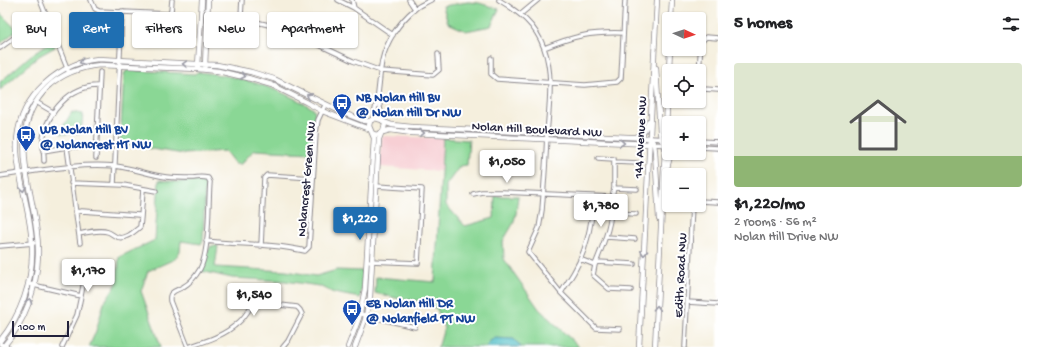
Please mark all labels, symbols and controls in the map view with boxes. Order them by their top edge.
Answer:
chip: Buy [12,12,61,48]
chip: Rent [69,12,124,48]
chip: Filters [132,12,196,48]
chip: New [204,12,259,48]
chip: Apartment [267,12,358,48]
north arrow [662,12,706,56]
map controls [662,12,706,212]
icon: filters [1000,13,1022,35]
text: 5 homes [734,14,792,34]
one-way arrow [79,57,86,66]
one-way arrow [182,59,188,68]
button: locate [662,64,706,108]
one-way arrow [239,72,246,80]
icon: home [842,89,914,161]
place label: NB Nolan Hill Bv @ Nolan Hill Dr NW [356,91,461,121]
bus stop icon: NB Nolan Hill Bv @ Nolan Hill Dr NW [331,92,353,120]
one-way arrow [306,94,313,101]
street label: 144 Avenue NW [632,96,651,180]
button: + [662,116,706,160]
street label: Nolan Hill Boulevard NW [471,120,602,141]
street label: Nolancrest Green NW [295,121,320,237]
place label: WB Nolan Hill BV @ Nolancrest HT NW [39,123,151,153]
bus stop icon: WB Nolan Hill BV @ Nolancrest HT NW [15,124,37,152]
one-way arrow [419,129,425,138]
one-way arrow [619,139,625,147]
pin: $1,050 [474,150,540,184]
text: $1,050 [489,155,525,170]
button: − [662,168,706,212]
one-way arrow [19,186,27,193]
pin: $1,780 [568,194,634,228]
text: $1,220/mo [734,195,805,215]
text: $1,780 [583,199,619,214]
pin: $1,220 [327,207,393,241]
text: $1,220 [342,212,378,227]
text: 2 rooms · 56 m² [734,215,817,230]
text: Nolan Hill Drive NW [734,230,839,245]
street label: Edith Road NW [672,232,691,318]
one-way arrow [640,250,648,256]
pin: $1,170 [55,259,121,293]
text: $1,170 [71,264,105,279]
pin: $1,540 [221,283,287,317]
text: $1,540 [236,288,272,303]
place label: EB Nolan Hill DR @ Nolanfield PT NW [366,297,475,327]
one-way arrow [24,298,33,305]
bus stop icon: EB Nolan Hill DR @ Nolanfield PT NW [341,298,363,326]
one-way arrow [652,305,661,311]
scale bar [12,319,69,338]
text: 100 m [18,322,45,334]

